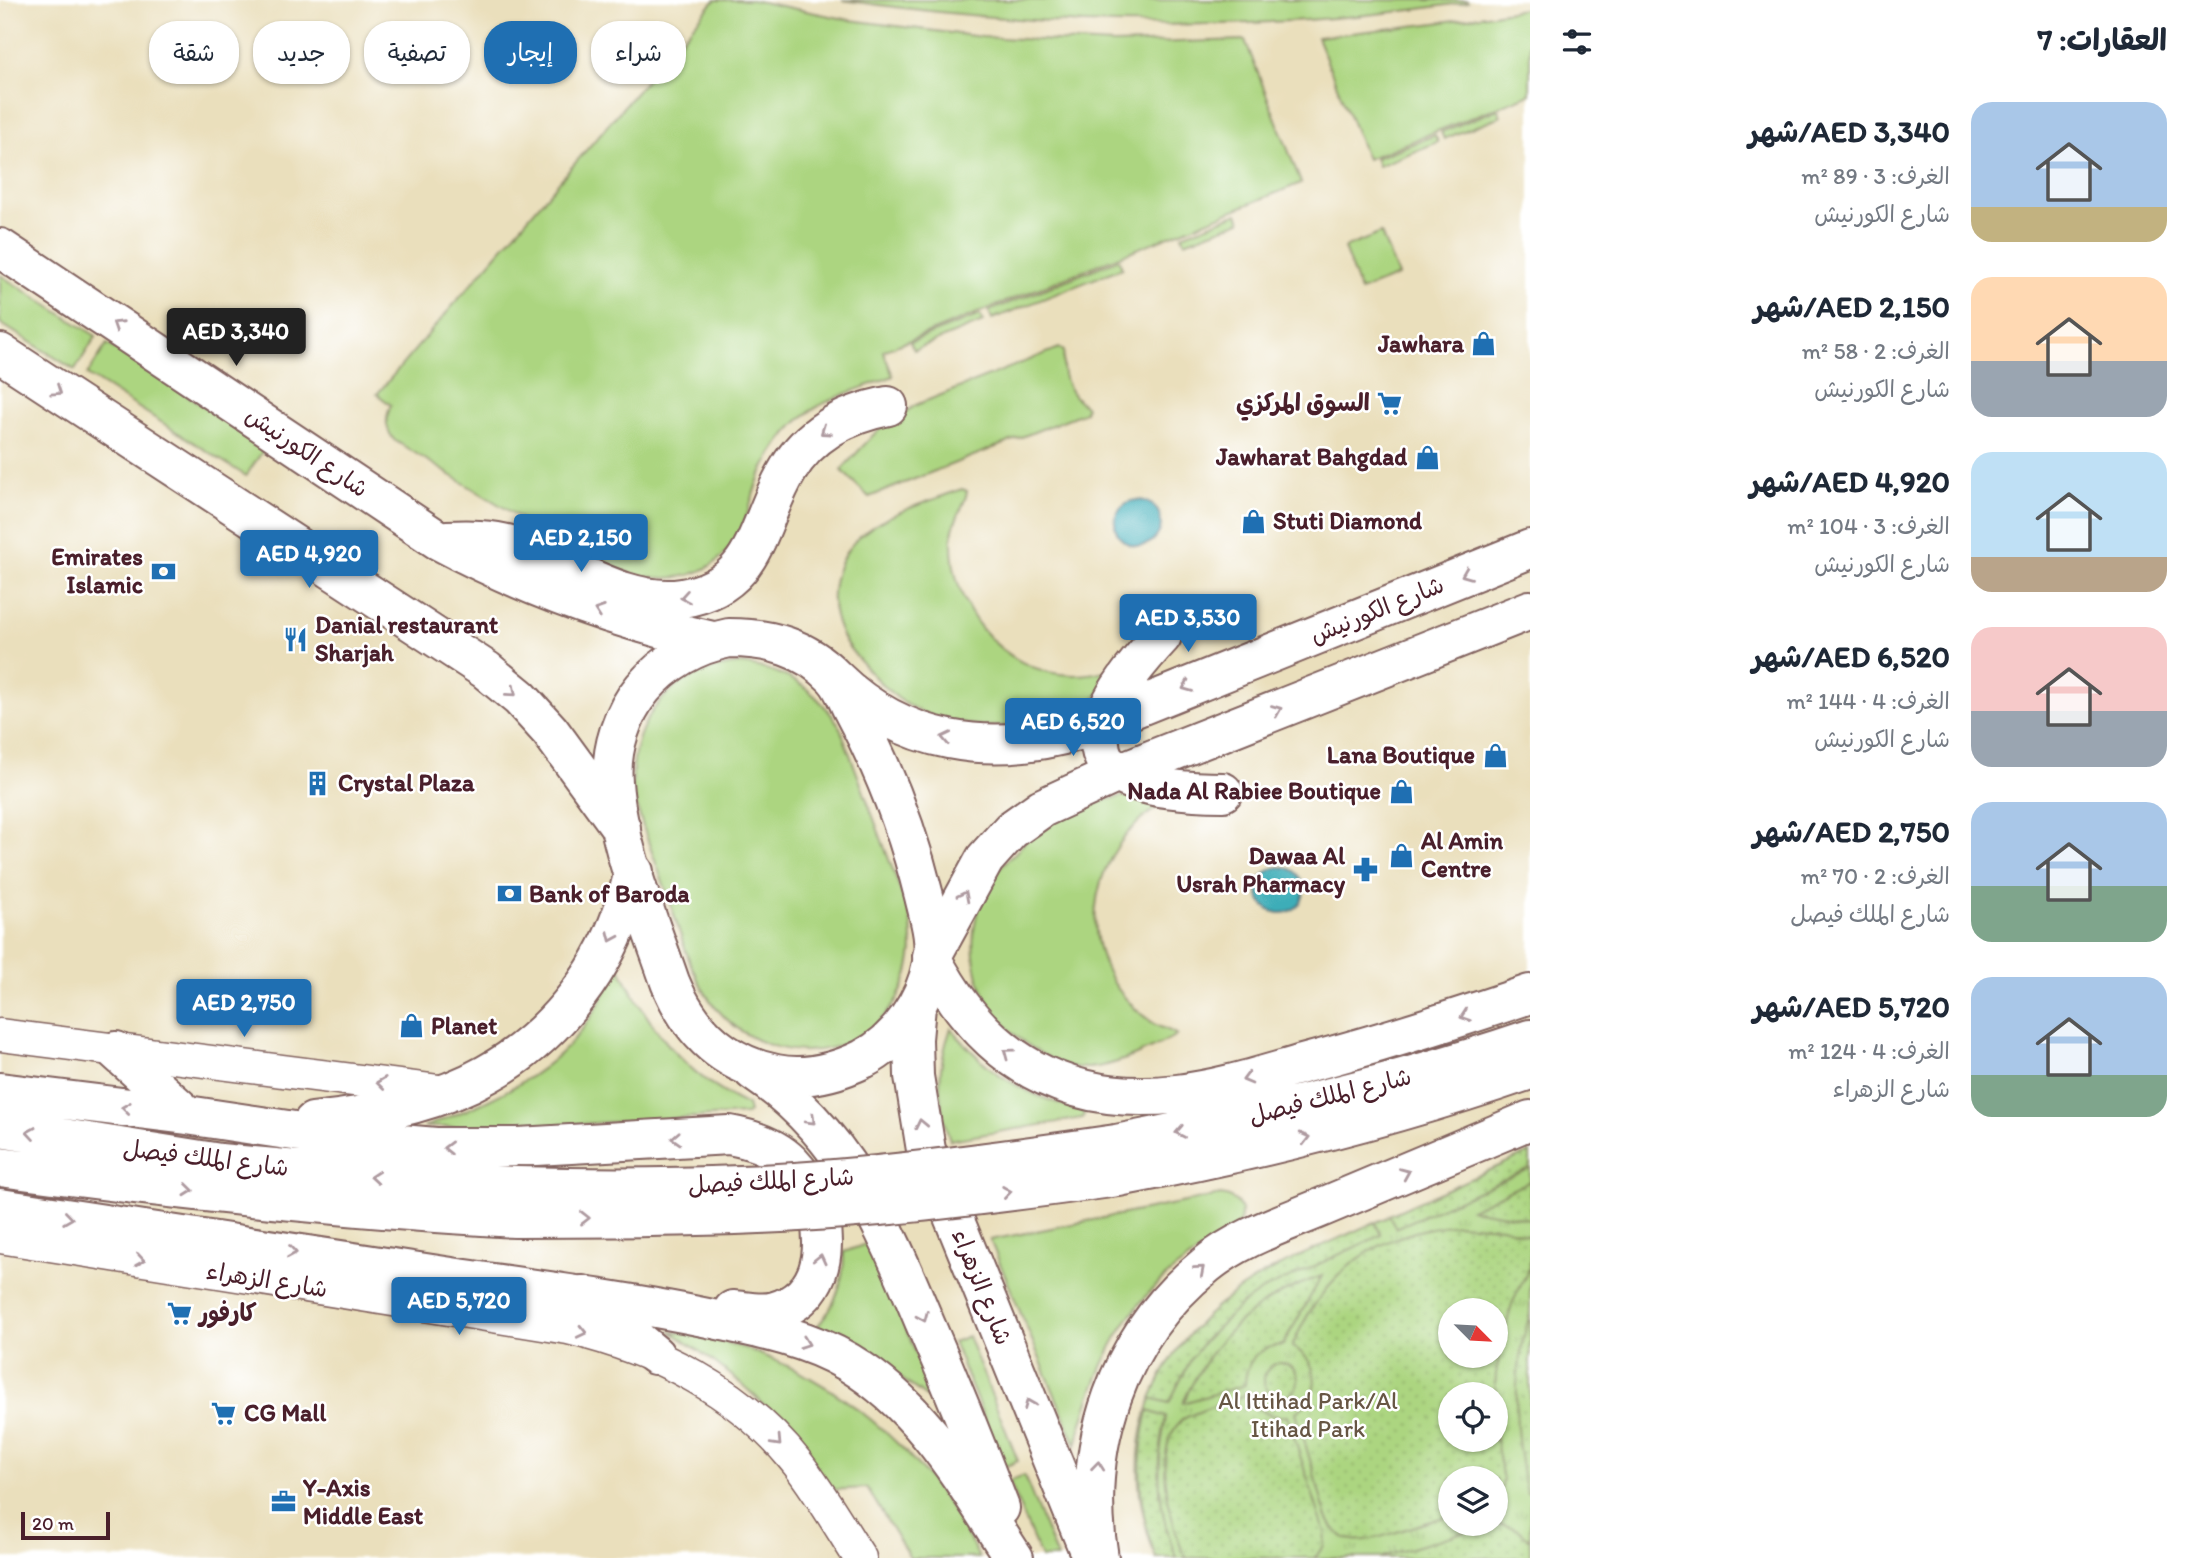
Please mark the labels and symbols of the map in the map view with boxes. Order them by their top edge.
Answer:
pin: AED 3,340 [156,308,316,368]
one-way arrow [111,320,124,333]
place label: Jawhara [1377,329,1465,358]
shop icon: Jawhara [1470,330,1498,358]
one-way arrow [49,383,62,395]
place label: السوق المركزي [1236,388,1370,421]
supermarket icon: السوق المركزي [1376,389,1404,417]
street label: شارع الكورنيش [239,400,374,506]
one-way arrow [820,423,833,435]
place label: Jawharat Bahgdad [1215,442,1407,472]
shop icon: Jawharat Bahgdad [1413,443,1441,471]
place label: Stuti Diamond [1273,506,1422,535]
shop icon: Stuti Diamond [1239,507,1267,535]
pin: AED 2,150 [501,514,661,574]
pin: AED 4,920 [229,530,389,590]
place label: Emirates Islamic [51,542,143,599]
bank icon: Emirates Islamic [149,557,177,585]
one-way arrow [1461,565,1473,579]
street label: شارع الكورنيش [1306,570,1449,652]
one-way arrow [679,588,691,603]
pin: AED 3,530 [1108,594,1268,654]
one-way arrow [594,605,606,620]
place label: Danial restaurant Sharjah [315,610,498,668]
restaurant icon: Danial restaurant Sharjah [281,625,309,653]
one-way arrow [1182,678,1194,692]
one-way arrow [504,684,517,696]
pin: AED 6,520 [993,698,1153,758]
one-way arrow [1271,705,1283,719]
one-way arrow [940,732,952,747]
place label: Lana Boutique [1327,740,1475,770]
shop icon: Lana Boutique [1481,741,1509,769]
place label: Crystal Plaza [338,768,475,798]
building icon: Crystal Plaza [304,769,332,797]
place label: Nada Al Rabiee Boutique [1127,776,1381,806]
shop icon: Nada Al Rabiee Boutique [1387,777,1415,805]
place label: Al Amin Centre [1420,826,1503,883]
place label: Dawaa Al Usrah Pharmacy [1176,841,1346,899]
shop icon: Al Amin Centre [1387,841,1415,869]
pharmacy icon: Dawaa Al Usrah Pharmacy [1351,856,1379,884]
place label: Bank of Baroda [529,879,690,908]
bank icon: Bank of Baroda [495,880,523,908]
one-way arrow [955,891,969,903]
one-way arrow [606,929,620,942]
pin: AED 2,750 [164,979,324,1039]
one-way arrow [1460,1008,1472,1022]
place label: Planet [431,1011,497,1040]
shop icon: Planet [397,1012,425,1040]
one-way arrow [1003,1049,1016,1062]
street label: شارع الملك فيصل [1246,1061,1415,1133]
one-way arrow [1241,1071,1253,1086]
one-way arrow [375,1076,387,1091]
one-way arrow [120,1100,131,1115]
one-way arrow [803,1112,816,1125]
one-way arrow [914,1118,929,1130]
one-way arrow [1174,1123,1186,1138]
one-way arrow [25,1126,37,1141]
one-way arrow [670,1131,681,1146]
one-way arrow [1298,1132,1310,1146]
street label: شارع الملك فيصل [121,1133,291,1185]
one-way arrow [443,1140,454,1155]
street label: شارع الملك فيصل [687,1162,855,1202]
one-way arrow [1398,1167,1410,1181]
one-way arrow [369,1170,380,1185]
one-way arrow [184,1183,195,1198]
one-way arrow [1001,1185,1013,1200]
one-way arrow [62,1210,73,1225]
one-way arrow [580,1210,590,1226]
street label: شارع الزهراء [943,1225,1019,1350]
one-way arrow [287,1244,298,1259]
one-way arrow [134,1252,146,1267]
one-way arrow [812,1253,827,1265]
street label: شارع الزهراء [204,1256,330,1306]
one-way arrow [1192,1266,1205,1278]
pin: AED 5,720 [379,1278,539,1337]
place label: كارفور [197,1298,257,1329]
north arrow [1438,1298,1508,1368]
supermarket icon: كارفور [165,1299,193,1327]
one-way arrow [914,1310,928,1322]
one-way arrow [576,1324,588,1338]
one-way arrow [799,1335,811,1349]
park label: Al Ittihad Park/Al Itihad Park [1218,1386,1398,1443]
place label: CG Mall [244,1398,326,1427]
supermarket icon: CG Mall [210,1399,238,1427]
one-way arrow [1024,1399,1038,1411]
one-way arrow [769,1434,781,1447]
one-way arrow [1090,1460,1105,1471]
place label: Y-Axis Middle East [302,1473,423,1530]
office icon: Y-Axis Middle East [269,1488,297,1516]
scale bar [21,1509,110,1541]

